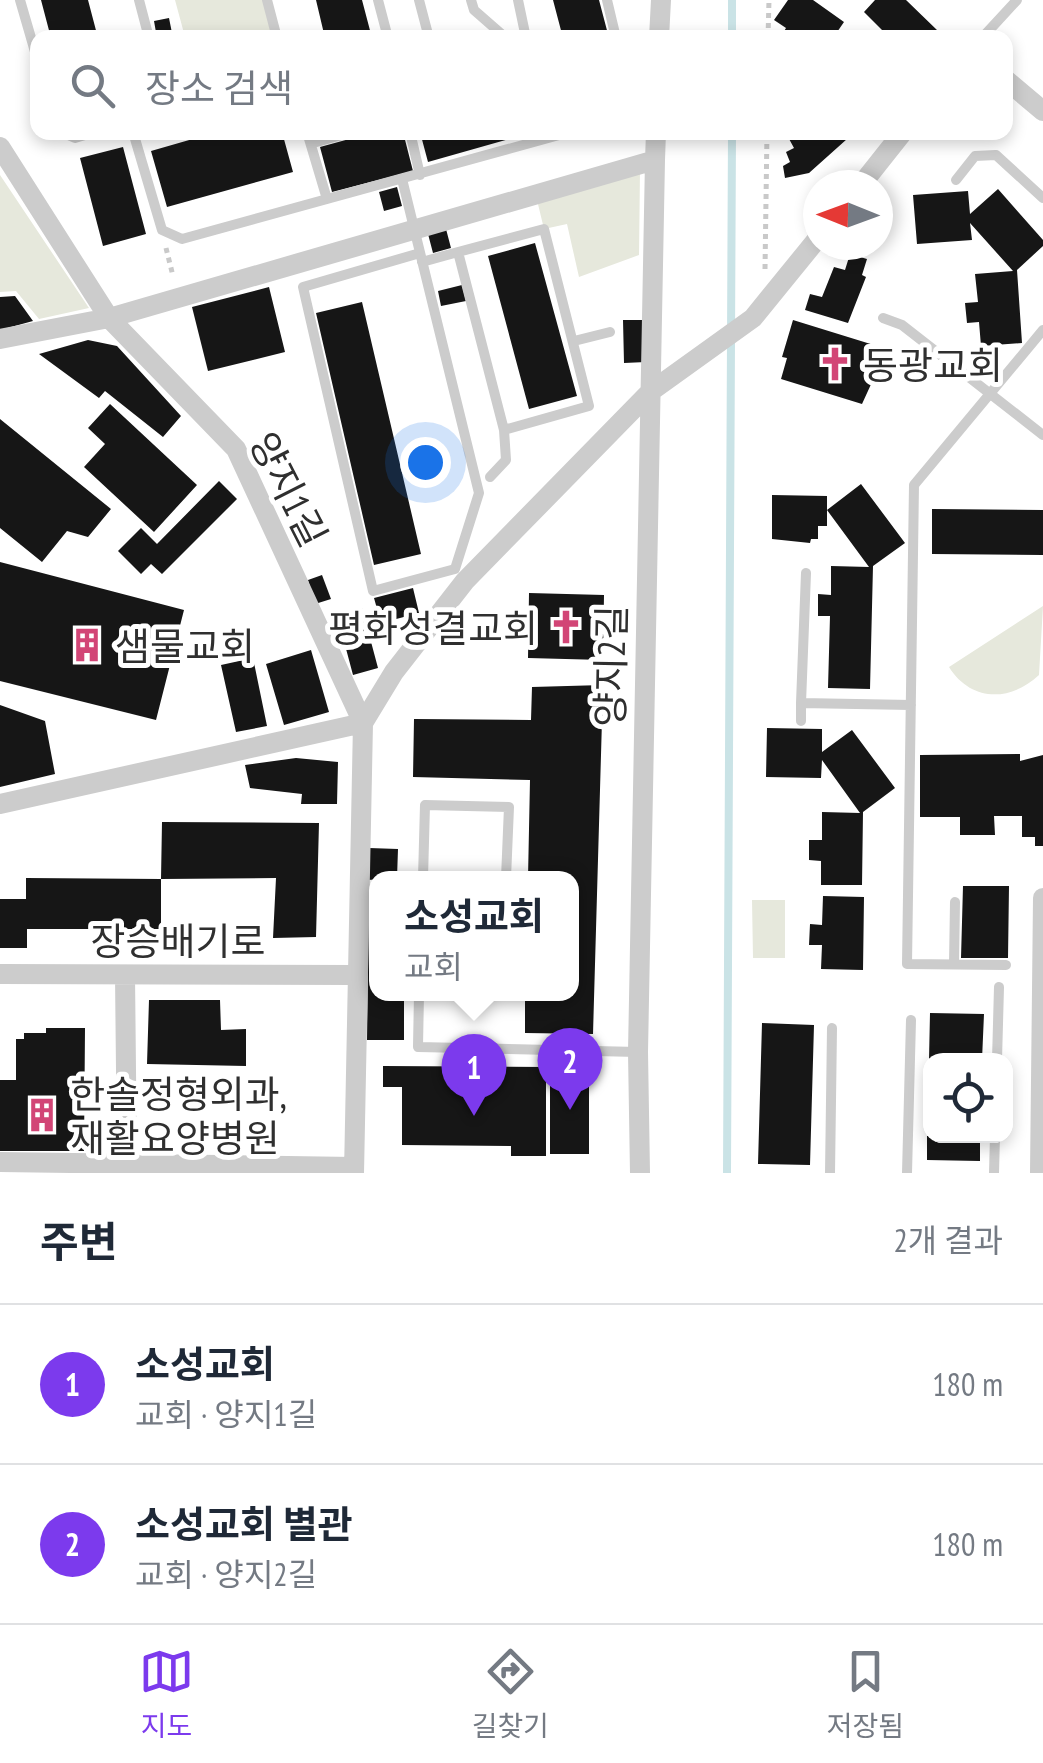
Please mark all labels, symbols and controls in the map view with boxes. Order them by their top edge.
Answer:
search box [30,30,1013,140]
icon: search [65,58,120,113]
text: 장소 검색 [145,63,293,112]
north arrow [803,170,893,260]
place label: 동광교회 [863,340,1003,389]
church icon: 동광교회 [816,345,854,383]
street label: 양지1길 [239,424,339,554]
your location [400,437,451,488]
place label: 평화성결교회 [328,603,538,652]
street label: 양지2길 [584,605,636,727]
church icon: 평화성결교회 [547,608,585,646]
place label: 샘물교회 [115,621,255,670]
building icon: 샘물교회 [68,626,106,664]
popup [369,871,579,1001]
text: 소성교회 [404,891,544,940]
street label: 장승배기로 [91,916,265,965]
text: 교회 [404,945,463,987]
pin: 2 [538,1028,602,1110]
pin: 1 [442,1034,506,1116]
map controls [923,1053,1013,1143]
button: locate [923,1053,1013,1143]
place label: 한솔정형외과, 재활요양병원 [70,1069,287,1162]
building icon: 한솔정형외과, 재활요양병원 [23,1096,61,1134]
text: 주변 [40,1214,117,1269]
text: 2개 결과 [893,1219,1003,1261]
text: 소성교회 [135,1339,275,1388]
text: 1 [65,1363,80,1405]
text: 180 m [932,1363,1003,1405]
text: 교회 · 양지1길 [135,1393,317,1435]
text: 소성교회 별관 [135,1499,353,1548]
text: 2 [65,1523,80,1565]
text: 180 m [932,1523,1003,1565]
text: 교회 · 양지2길 [135,1553,317,1595]
tab: 지도 [139,1644,194,1744]
tab: 길찾기 [472,1644,549,1744]
tab: 저장됨 [827,1644,904,1744]

